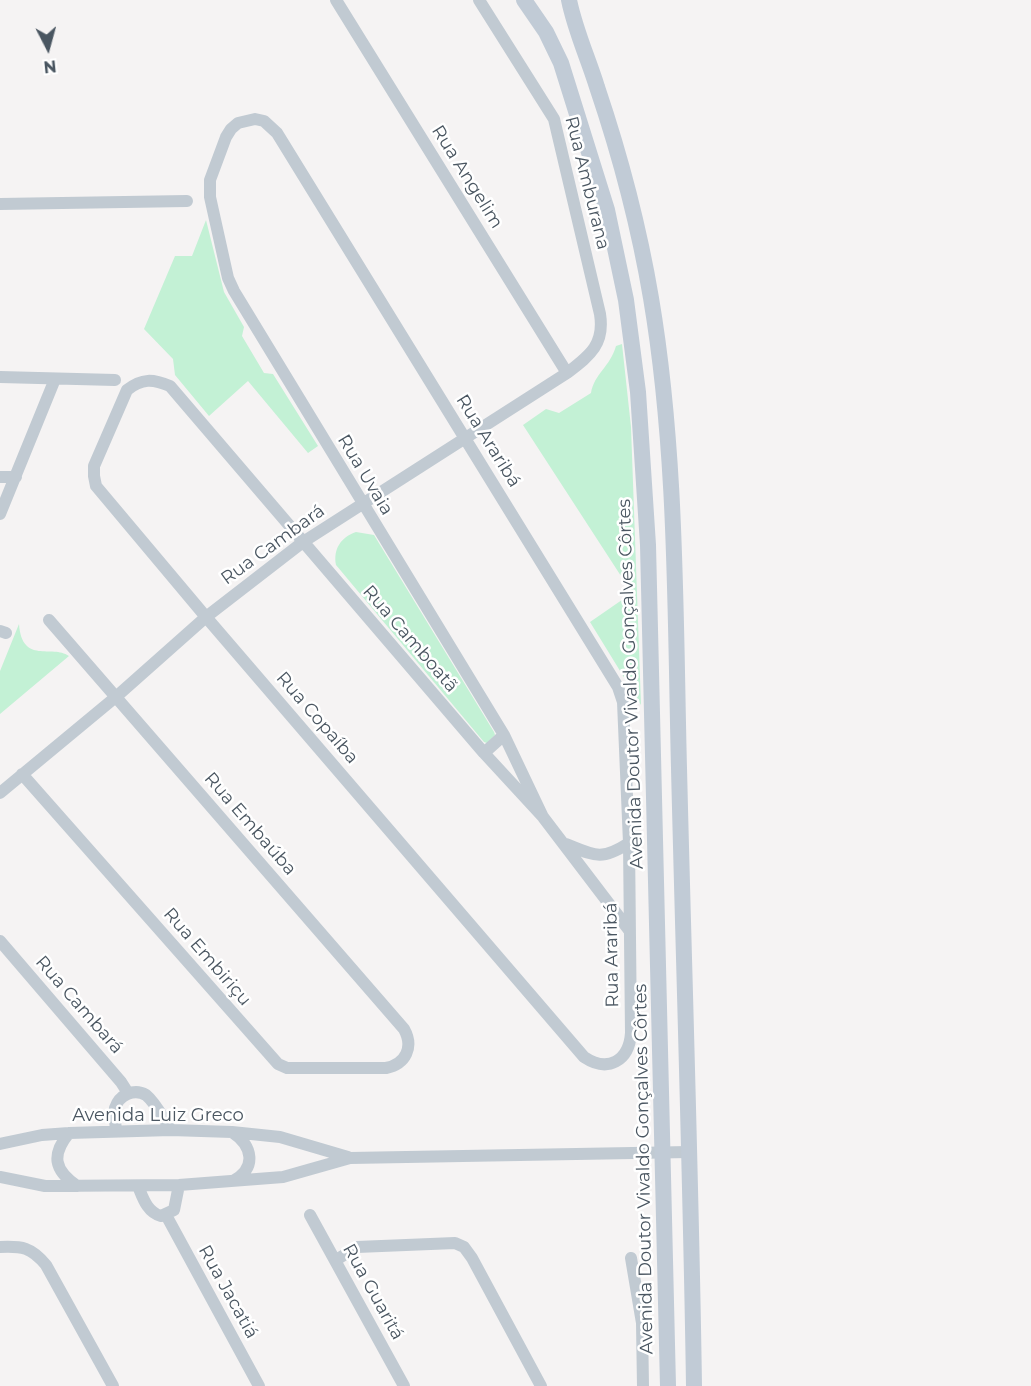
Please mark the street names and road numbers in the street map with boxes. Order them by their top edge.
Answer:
street label: Rua Amburana [560,114,614,252]
street label: Rua Angelim [427,121,507,233]
street label: Rua Araribá [451,391,525,491]
street label: Rua Uvaia [333,431,397,519]
street label: Avenida Doutor Vivaldo Gonçalves Côrtes [614,498,648,870]
street label: Rua Cambará [217,500,329,590]
street label: Rua Camboatã [358,581,462,697]
street label: Rua Copaíba [271,668,363,768]
street label: Rua Embaúba [199,768,301,880]
street label: Rua Araribá [600,902,624,1008]
street label: Rua Embiriçu [159,904,255,1010]
street label: Rua Cambará [31,952,127,1058]
street label: Avenida Doutor Vivaldo Gonçalves Côrtes [630,984,658,1354]
street label: Avenida Luiz Greco [72,1105,244,1127]
street label: Rua Guaritá [338,1240,408,1344]
street label: Rua Jacatiá [193,1241,263,1343]

